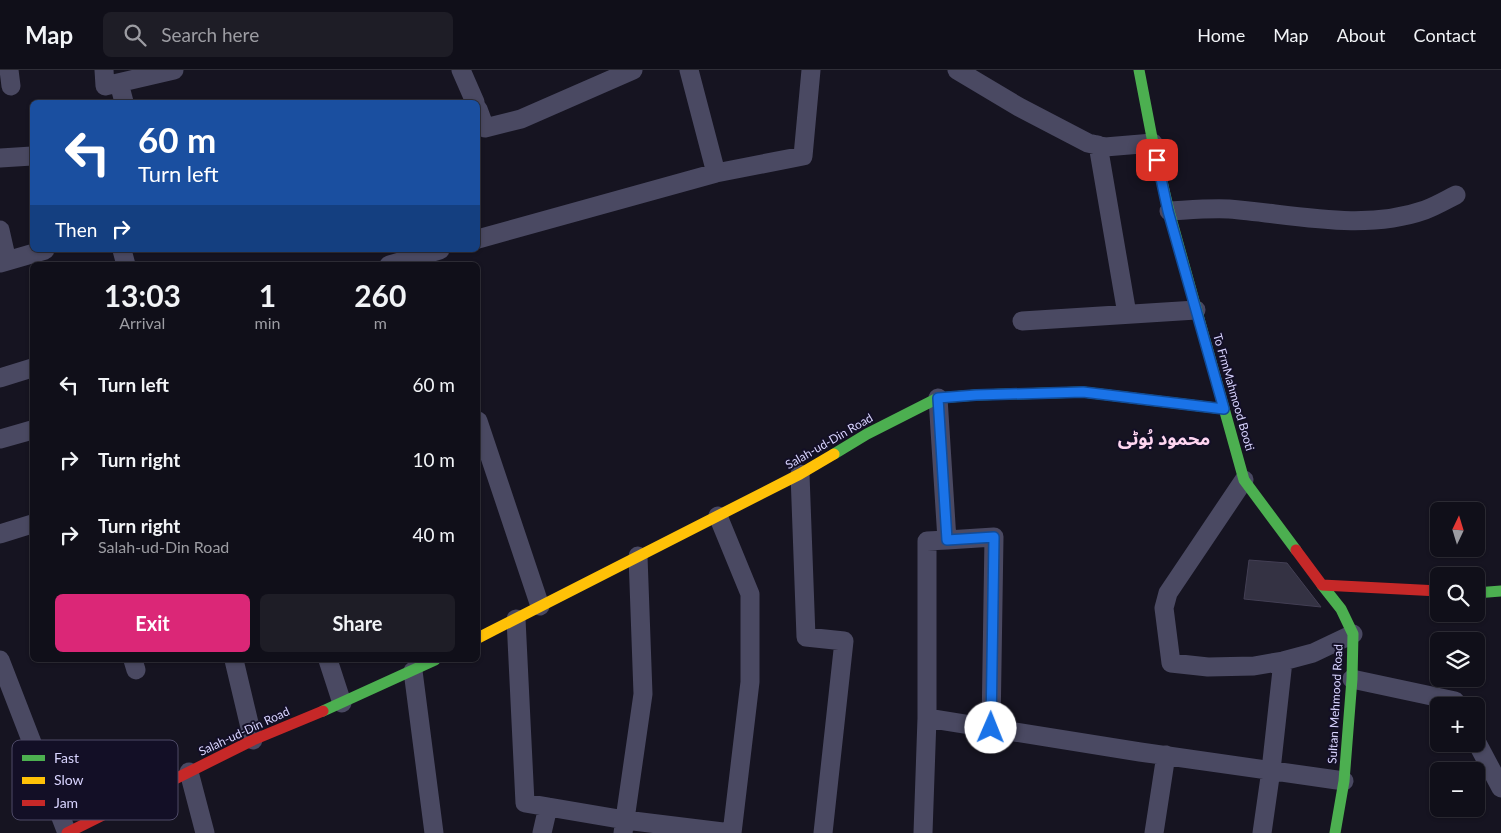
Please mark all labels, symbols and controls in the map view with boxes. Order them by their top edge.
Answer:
search box [103,12,453,57]
text: Map [25,20,73,49]
icon: search [121,21,149,49]
text: Search here [161,23,259,46]
text: Home [1197,24,1245,46]
text: Map [1273,24,1309,46]
text: About [1337,24,1386,46]
text: Contact [1414,24,1476,46]
text: 60 m [138,118,216,160]
icon: left [55,120,120,185]
pin [1136,139,1178,181]
icon: arrive [1143,146,1171,174]
text: Turn left [138,160,219,187]
icon: right [107,215,135,243]
text: Then [55,218,97,241]
text: 13:03 [104,277,181,313]
text: 1 [259,277,276,313]
text: 260 [354,277,406,313]
text: Arrival [119,313,165,332]
text: min [255,313,281,332]
text: m [374,313,387,332]
street label: To FrmMahmood Booti [1210,332,1258,452]
icon: left [55,371,83,399]
text: Turn left [98,373,169,396]
text: 60 m [412,373,455,396]
street label: Salah-ud-Din Road [783,410,875,472]
district label: محمود بُوٹی [1118,427,1210,449]
icon: right [55,446,83,474]
text: Turn right [98,448,180,471]
text: 10 m [412,448,455,471]
north arrow [1430,502,1485,558]
map controls [1430,502,1485,817]
text: Turn right [98,514,180,537]
icon: right [55,521,83,549]
text: 40 m [412,523,455,546]
text: Salah-ud-Din Road [98,537,229,556]
button: search [1430,567,1485,622]
button: Exit [55,594,250,652]
button: Share [260,594,455,652]
button: layers [1430,632,1485,687]
street label: Sultan Mehmood Road [1324,644,1346,764]
button: + [1430,697,1485,752]
position arrow [964,701,1016,753]
street label: Salah-ud-Din Road [196,703,292,759]
legend [12,740,178,820]
text: Fast [54,749,79,766]
button: − [1430,762,1485,817]
text: Slow [54,771,84,788]
text: Jam [54,794,78,811]

